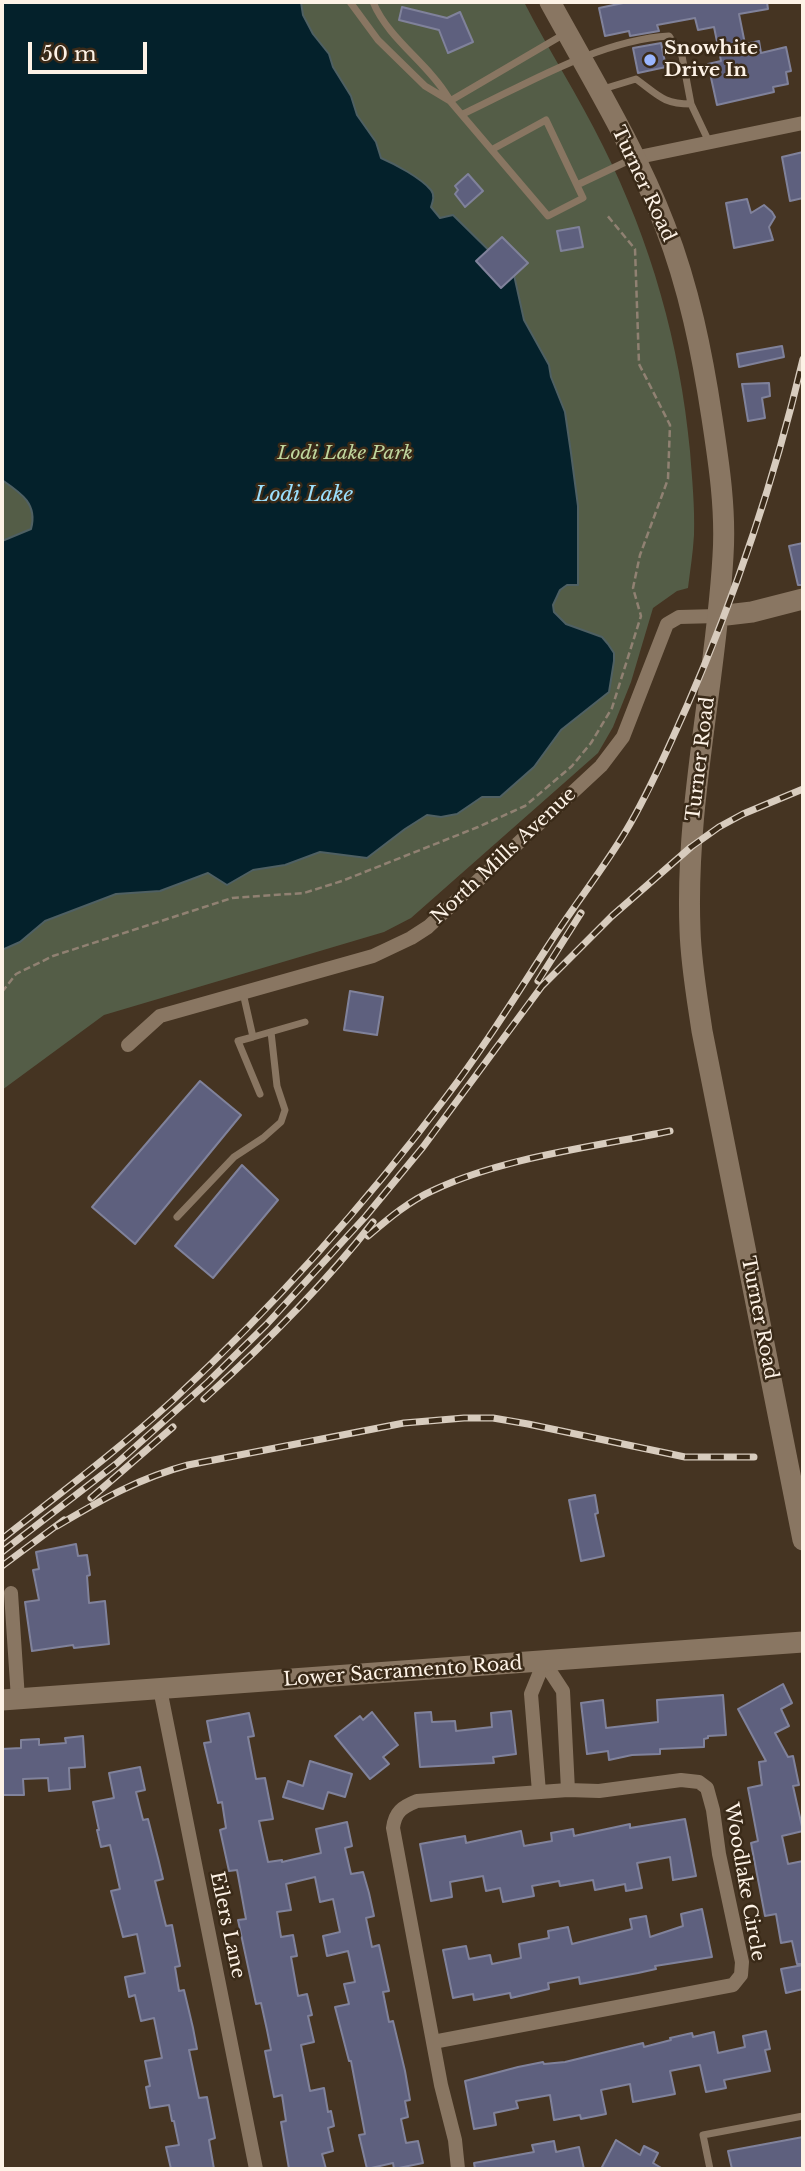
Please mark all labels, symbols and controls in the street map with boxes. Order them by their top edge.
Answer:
scale bar [32,28,150,72]
place label: Snowhite Drive In [664,38,758,82]
text: 50 m [41,41,96,67]
marker: Snowhite Drive In [642,52,658,68]
street label: Turner Road [606,123,680,245]
park label: Lodi Lake Park [277,443,413,465]
water label: Lodi Lake [255,482,353,508]
street label: Turner Road [682,696,720,822]
street label: North Mills Avenue [427,783,581,929]
street label: Turner Road [736,1254,782,1382]
street label: Lower Sacramento Road [283,1652,523,1692]
street label: Woodlake Circle [719,1801,769,1963]
street label: Eilers Lane [205,1869,249,1981]

